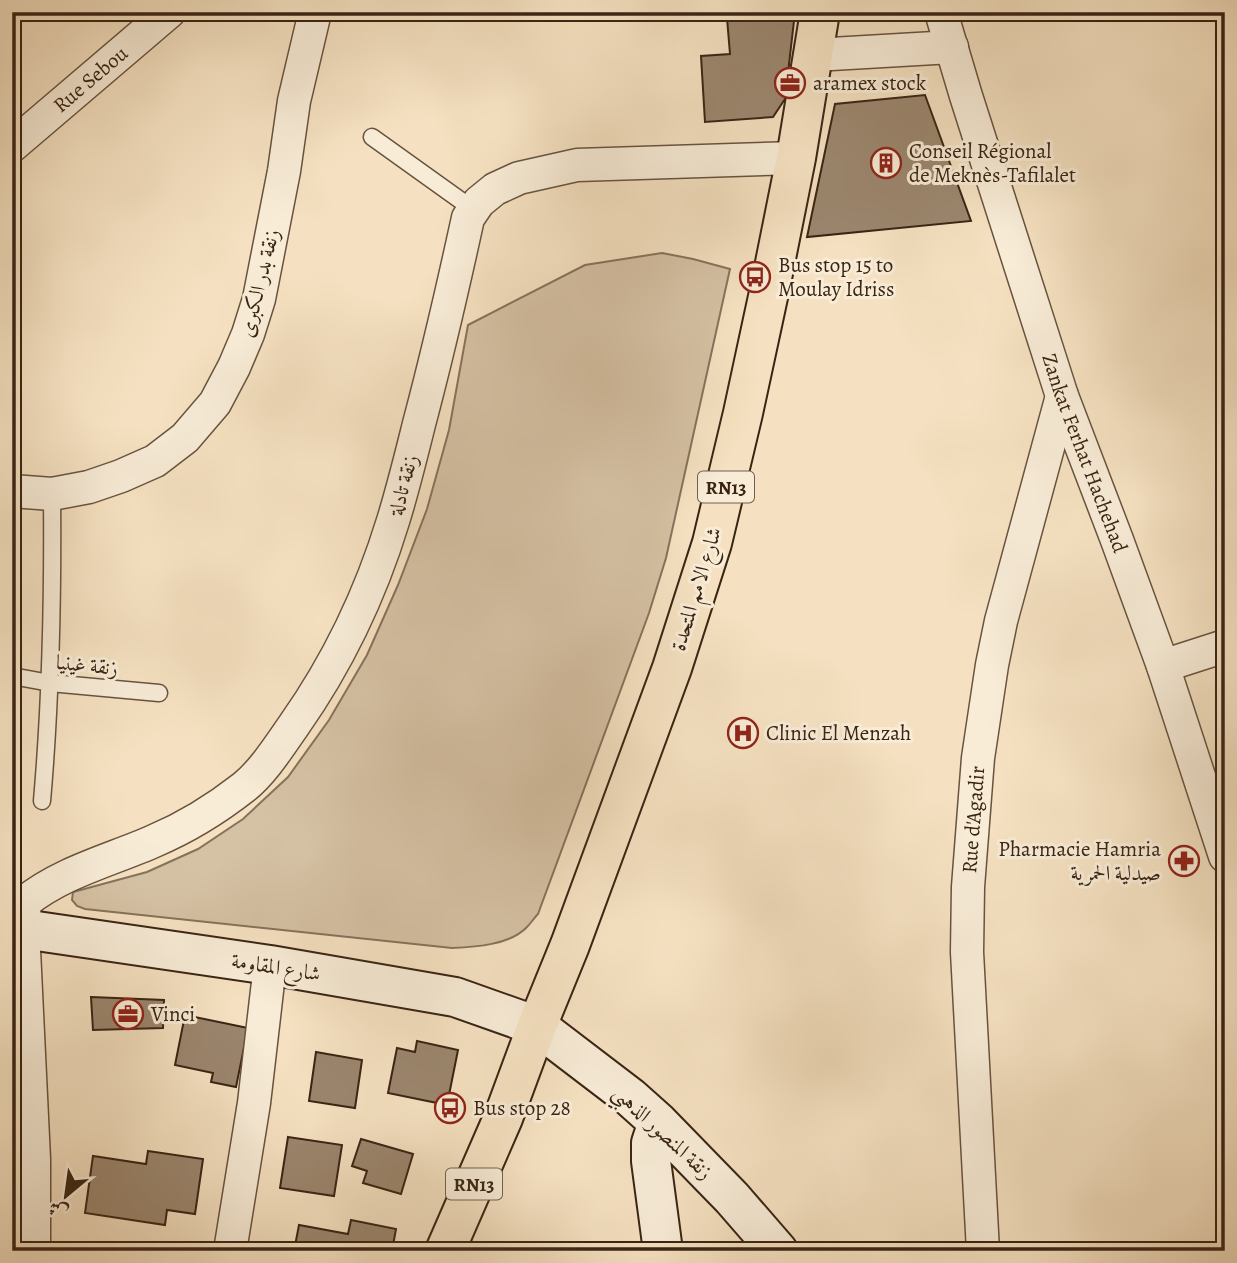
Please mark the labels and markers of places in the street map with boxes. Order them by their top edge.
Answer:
office icon: aramex stock [773,66,807,100]
place label: aramex stock [813,69,927,97]
place label: Conseil Régional de Meknès-Tafilalet [909,137,1076,189]
building icon: Conseil Régional de Meknès-Tafilalet [869,146,903,180]
place label: Bus stop 15 to Moulay Idriss [778,251,895,303]
bus stop icon: Bus stop 15 to Moulay Idriss [738,260,772,294]
hospital icon: Clinic El Menzah [726,716,760,750]
place label: Clinic El Menzah [766,719,911,747]
place label: Pharmacie Hamria صيدلية الحمرية [998,835,1161,887]
pharmacy icon: Pharmacie Hamria صيدلية الحمرية [1167,844,1201,878]
office icon: Vinci [111,997,145,1031]
place label: Vinci [150,1000,195,1028]
bus stop icon: Bus stop 28 [433,1091,467,1125]
place label: Bus stop 28 [473,1094,571,1122]

